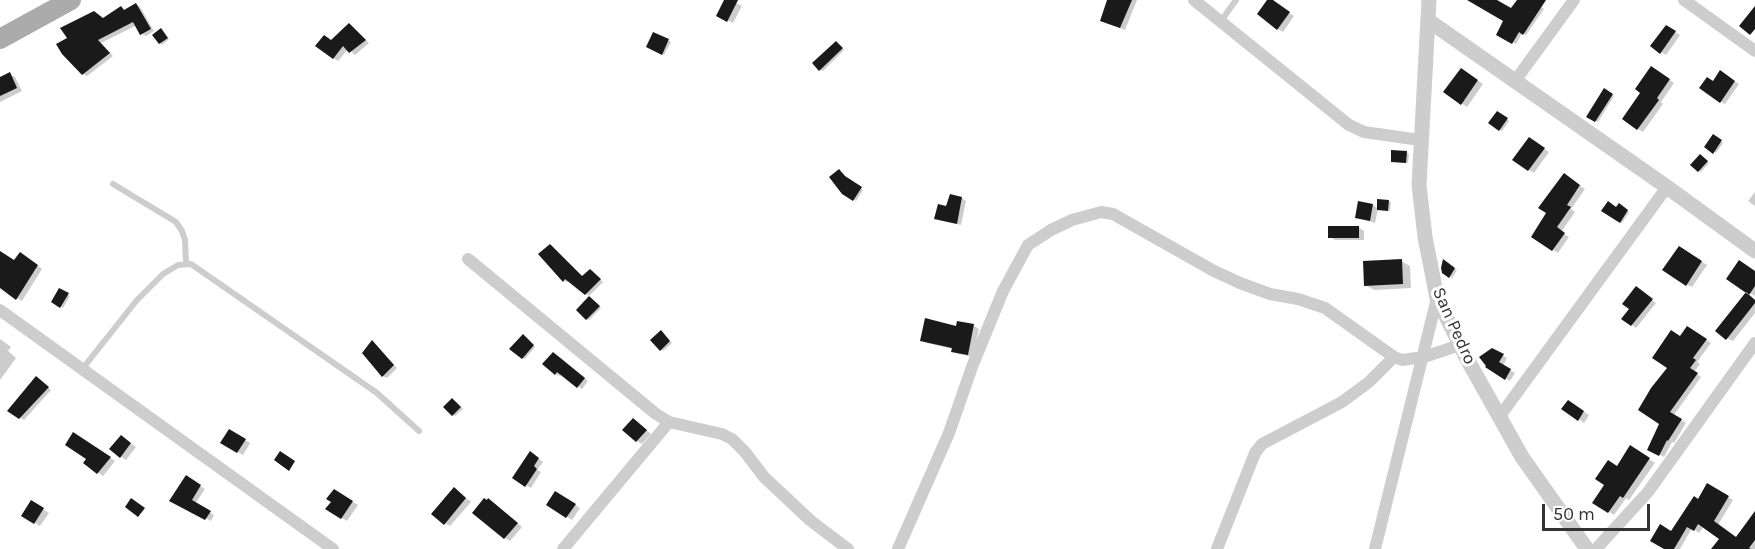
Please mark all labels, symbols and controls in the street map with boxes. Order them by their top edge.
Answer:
street label: San Pedro [1427,284,1481,368]
scale bar [1545,492,1653,530]
text: 50 m [1553,503,1595,525]

